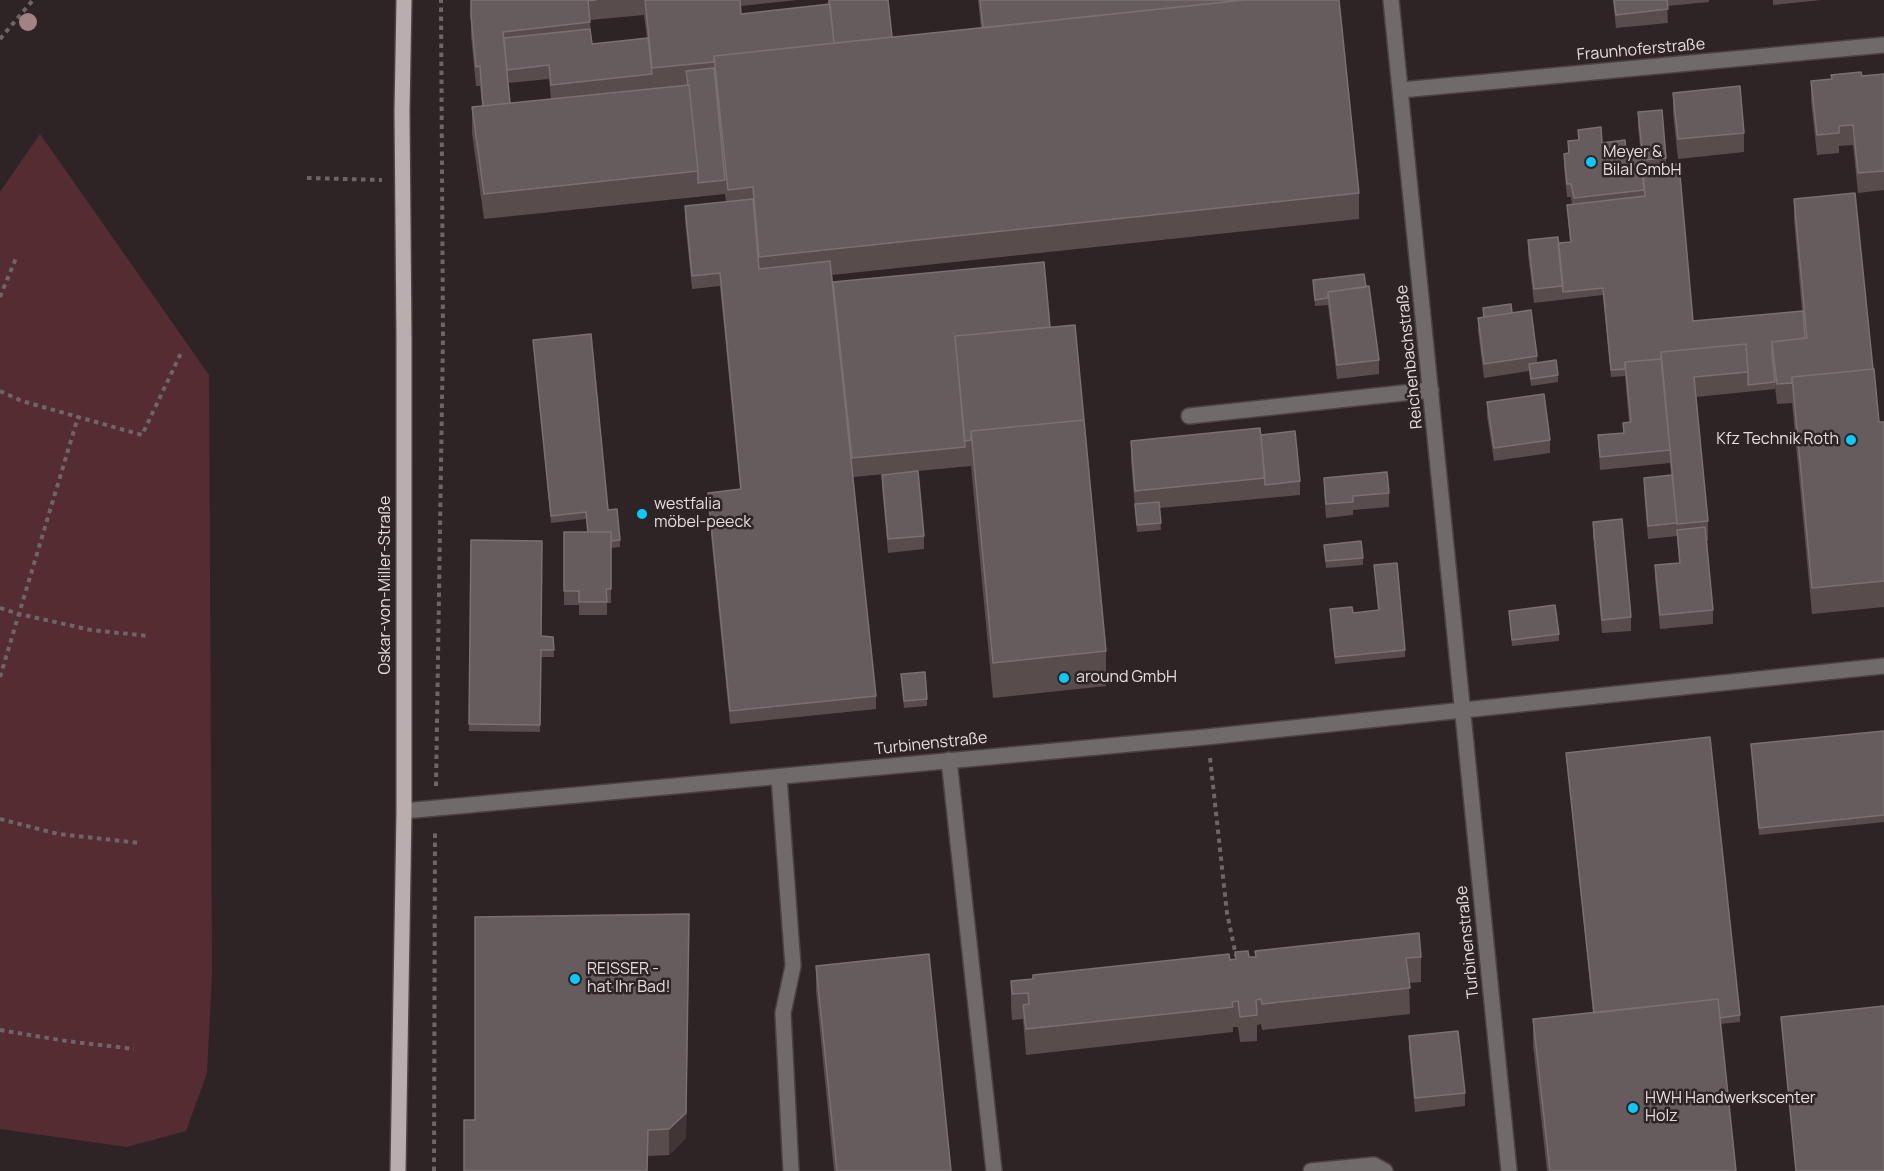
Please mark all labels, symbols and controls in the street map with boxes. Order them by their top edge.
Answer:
street label: Fraunhoferstraße [1576,35,1706,65]
place label: Meyer & Bilal GmbH [1603,143,1681,181]
marker: Meyer & Bilal GmbH [1584,155,1598,169]
street label: Reichenbachstraße [1393,284,1427,430]
place label: Kfz Technik Roth [1716,430,1839,450]
marker: Kfz Technik Roth [1844,433,1858,447]
place label: westfalia möbel-peeck [654,495,751,533]
street label: Oskar-von-Miller-Straße [376,496,396,674]
marker: westfalia möbel-peeck [635,507,649,521]
place label: around GmbH [1076,668,1177,688]
marker: around GmbH [1057,671,1071,685]
street label: Turbinenstraße [874,729,988,759]
street label: Turbinenstraße [1453,885,1483,999]
place label: REISSER - hat Ihr Bad! [587,960,670,998]
marker: REISSER - hat Ihr Bad! [568,972,582,986]
place label: HWH Handwerkscenter Holz [1645,1089,1816,1127]
marker: HWH Handwerkscenter Holz [1626,1101,1640,1115]

